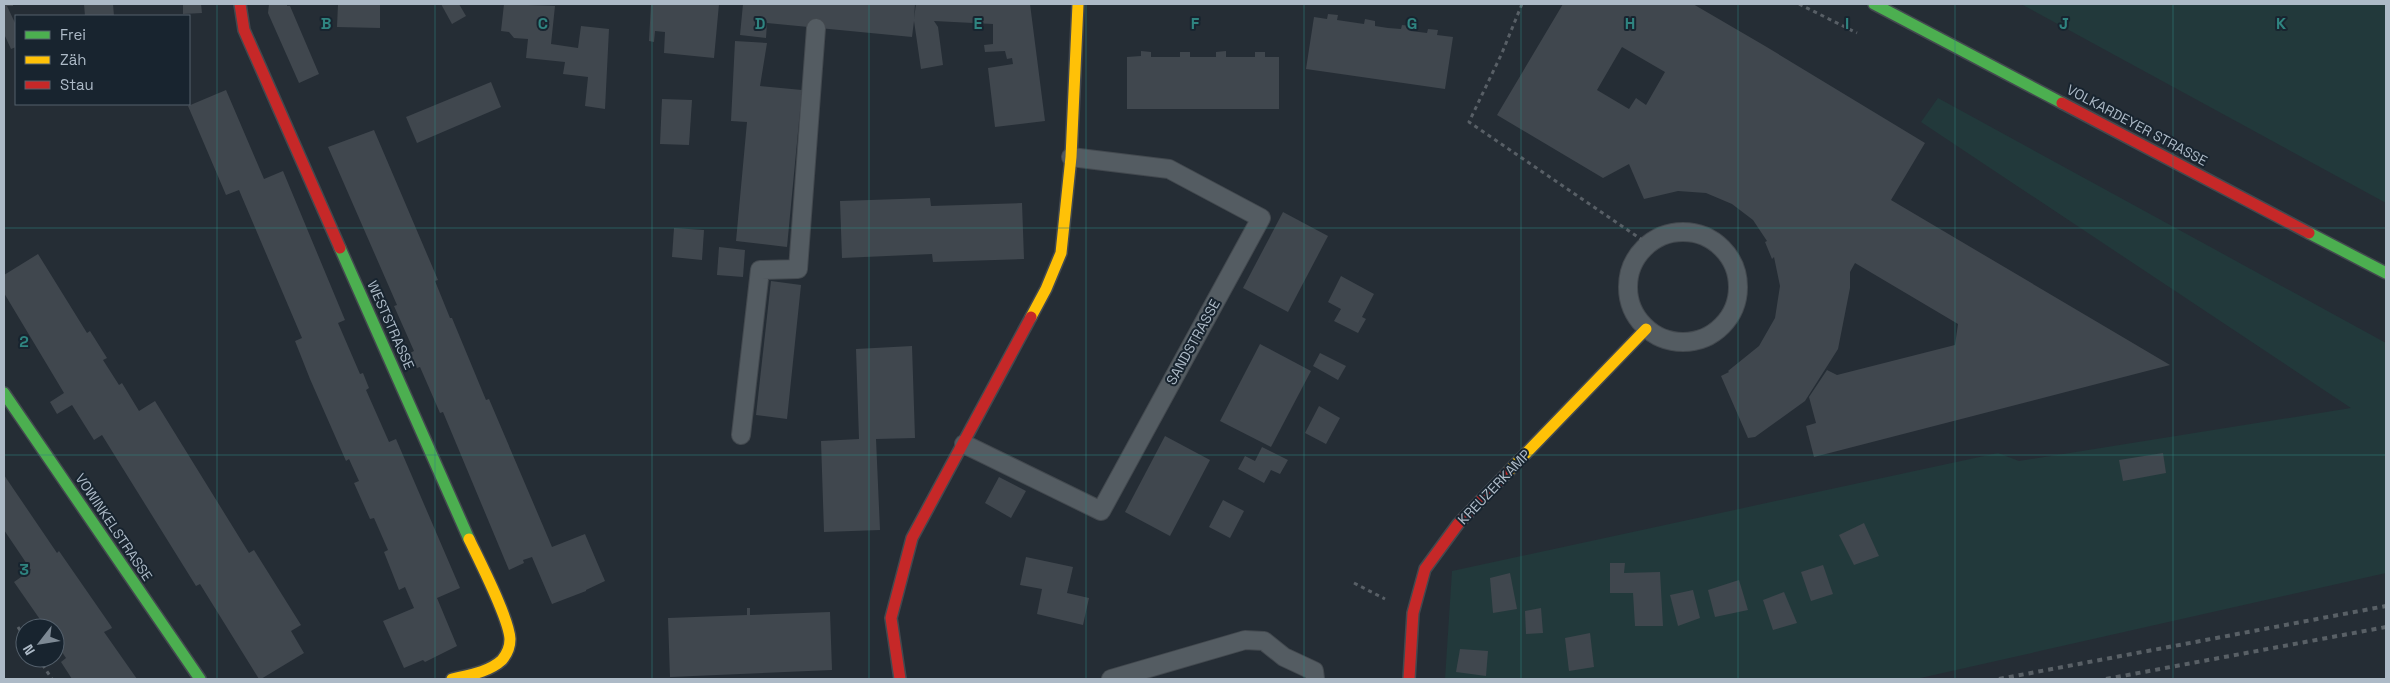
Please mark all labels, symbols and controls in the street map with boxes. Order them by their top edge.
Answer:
text: B [321,13,331,34]
text: C [538,13,548,34]
text: D [755,13,765,34]
text: E [974,13,983,34]
text: F [1191,13,1200,34]
text: G [1407,13,1417,34]
text: H [1625,13,1635,34]
text: I [1845,13,1849,34]
text: J [2059,13,2069,34]
text: K [2276,13,2286,34]
legend [15,15,190,105]
text: Frei [60,25,86,44]
text: Zäh [60,50,86,69]
text: Stau [60,75,94,94]
street label: VOLKARDEYER STRASSE [2064,80,2211,170]
street label: WESTSTRASSE [363,278,419,372]
street label: SANDSTRASSE [1162,296,1224,388]
text: 2 [19,331,29,352]
street label: KREUZERKAMP [1454,446,1534,528]
street label: VOWINKELSTRASSE [71,470,157,584]
text: 3 [19,559,29,580]
north arrow [15,618,65,668]
text: N [19,641,39,658]

